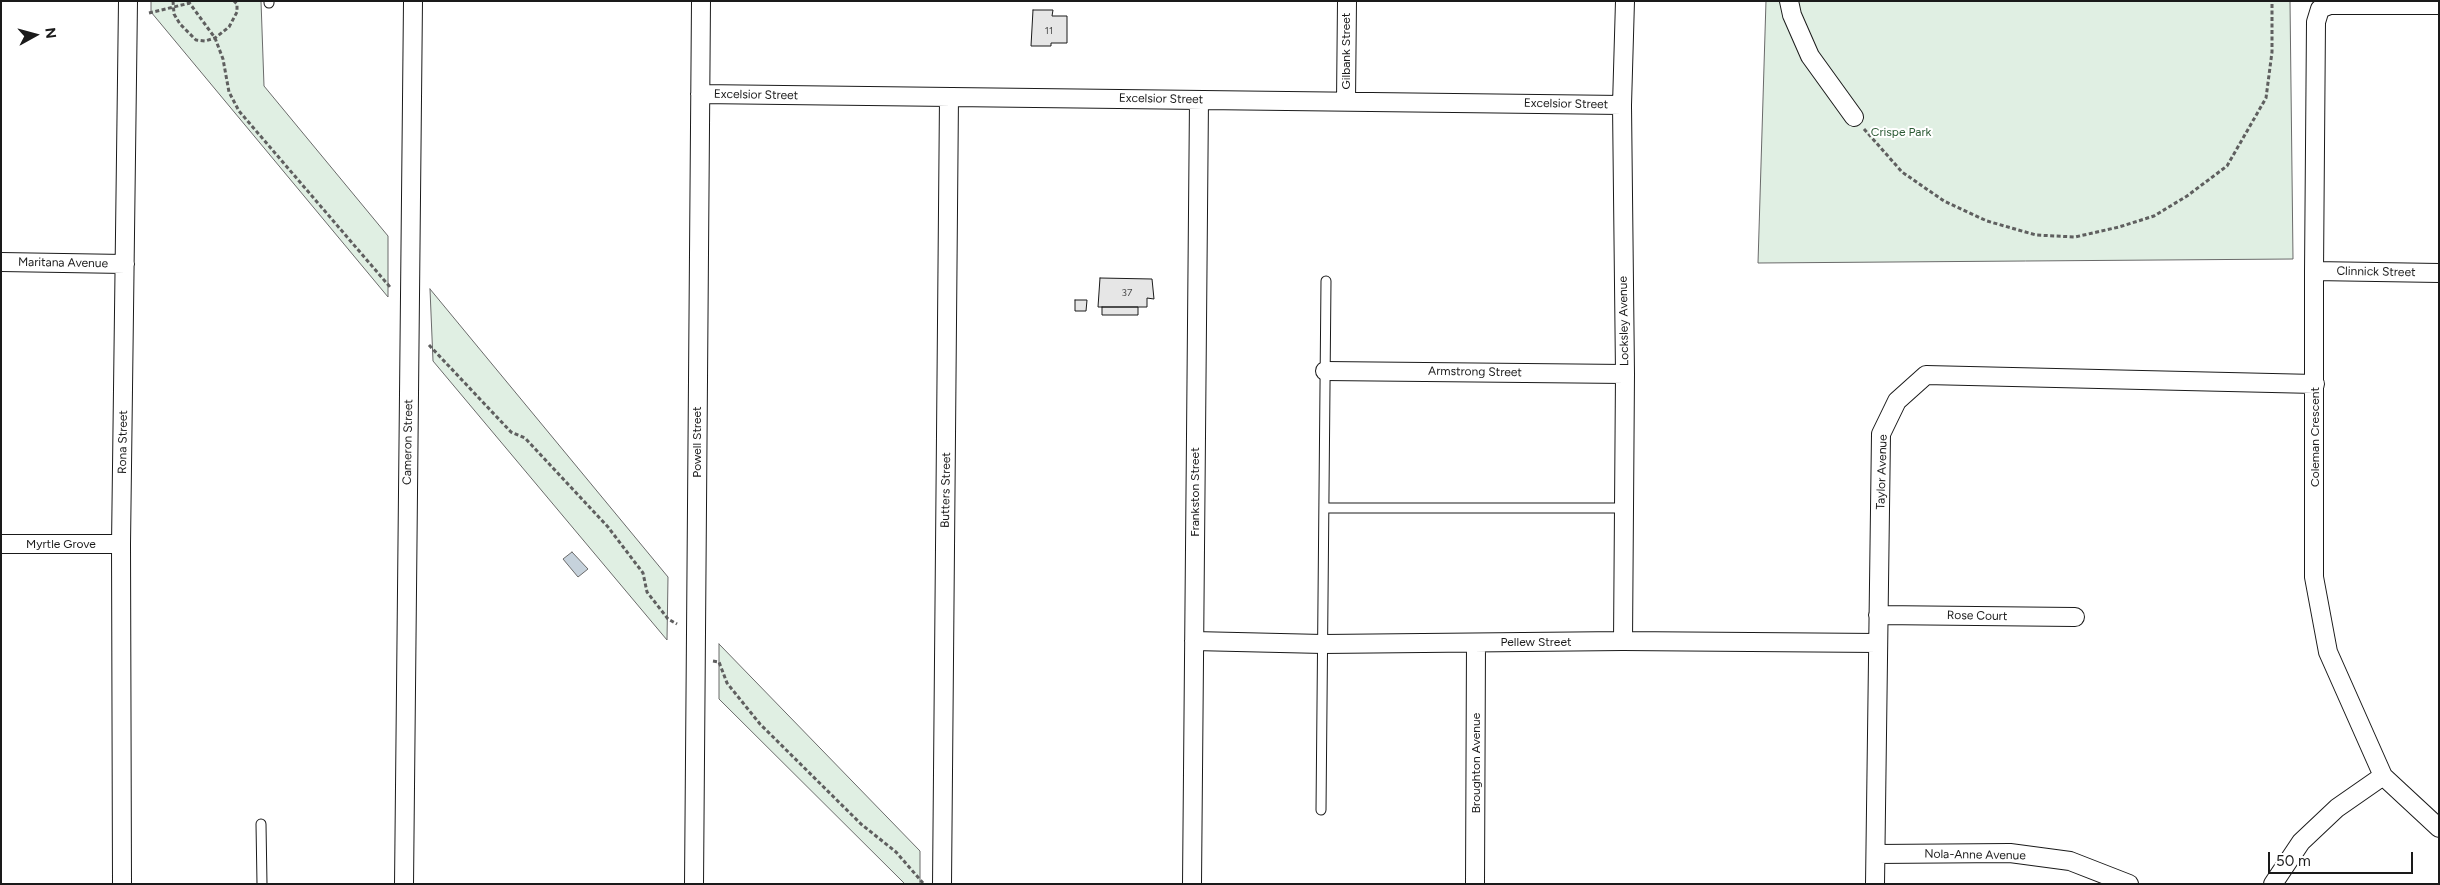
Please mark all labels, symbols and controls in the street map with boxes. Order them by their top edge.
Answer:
north arrow [10,10,60,60]
street label: Gilbank Street [1339,13,1353,89]
house number: 11 [1045,25,1053,37]
text: N [41,27,59,40]
street label: Excelsior Street [714,87,798,103]
street label: Excelsior Street [1119,91,1203,107]
street label: Excelsior Street [1524,96,1608,112]
park label: Crispe Park [1871,125,1931,139]
street label: Maritana Avenue [18,255,108,271]
street label: Clinnick Street [2336,264,2416,280]
street label: Locksley Avenue [1616,276,1632,366]
house number: 37 [1122,287,1132,299]
street label: Armstrong Street [1428,364,1522,380]
street label: Coleman Crescent [2308,387,2322,487]
street label: Cameron Street [400,399,416,485]
street label: Powell Street [690,406,704,478]
street label: Rona Street [115,410,131,474]
street label: Taylor Avenue [1873,434,1891,510]
street label: Frankston Street [1188,447,1202,537]
street label: Butters Street [938,452,954,528]
street label: Myrtle Grove [26,537,96,551]
street label: Rose Court [1947,608,2007,624]
street label: Pellew Street [1500,635,1572,649]
street label: Broughton Avenue [1469,713,1483,813]
scale bar [2270,842,2415,874]
street label: Nola-Anne Avenue [1924,847,2026,863]
text: 50 m [2276,852,2311,870]

